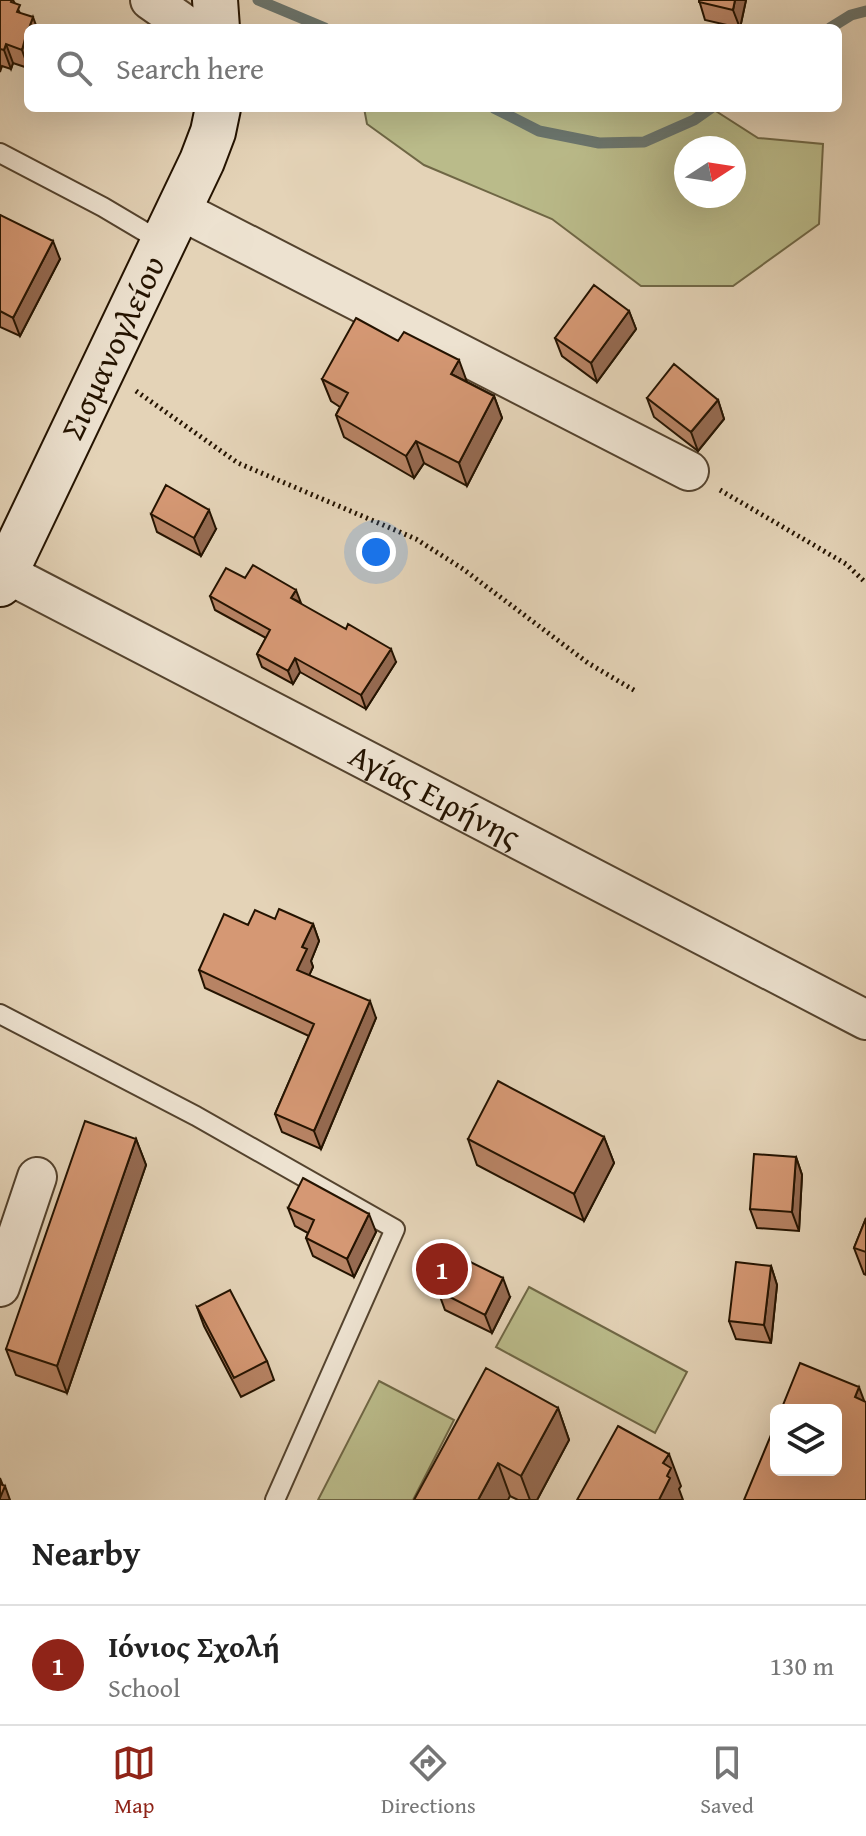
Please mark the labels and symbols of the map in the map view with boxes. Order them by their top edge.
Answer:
north arrow [674,136,746,208]
street label: Σισμανογλείου [48,248,176,447]
your location [356,532,396,572]
street label: Αγίας Ειρήνης [341,731,529,860]
pin: 1 [416,1239,468,1299]

